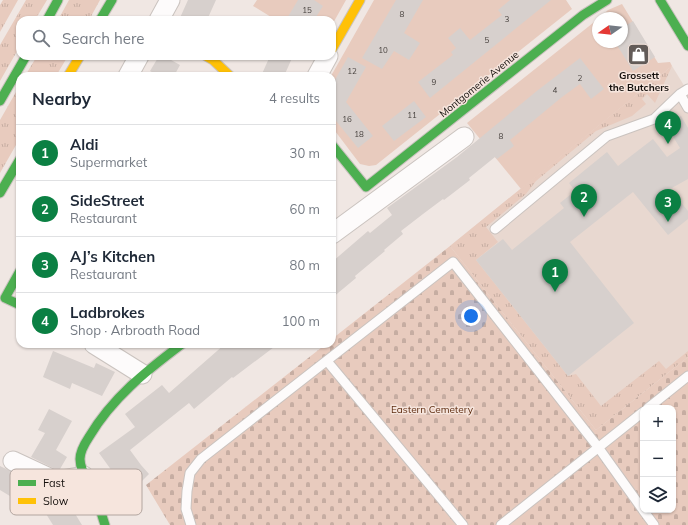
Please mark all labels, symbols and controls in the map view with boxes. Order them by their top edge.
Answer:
house number: 15 [302,5,312,15]
house number: 8 [400,9,405,19]
north arrow [592,12,628,48]
house number: 3 [505,14,510,24]
search box [16,16,336,60]
icon: search [30,27,52,49]
text: Search here [62,29,144,48]
house number: 5 [485,35,490,45]
shop icon: Grossett the Butchers [626,42,652,68]
house number: 10 [378,45,388,55]
street label: Montgomerie Avenue [437,48,521,120]
house number: 12 [347,66,357,76]
place label: Grossett the Butchers [609,69,669,94]
house number: 2 [578,73,583,83]
house number: 9 [432,77,437,87]
house number: 4 [553,85,558,95]
text: Nearby [32,88,91,109]
text: 4 results [269,90,320,106]
house number: 11 [407,110,417,120]
pin: 4 [655,111,681,144]
house number: 16 [342,114,352,124]
house number: 18 [354,129,364,139]
house number: 8 [499,131,504,141]
text: Aldi [70,135,98,154]
text: 1 [41,145,49,161]
text: 30 m [290,145,320,161]
text: Supermarket [70,154,147,170]
pin: 2 [571,184,597,217]
pin: 3 [655,189,681,222]
text: SideStreet [70,191,144,210]
text: 2 [41,201,49,217]
text: 60 m [290,201,320,217]
text: Restaurant [70,210,137,226]
text: AJ’s Kitchen [70,247,155,266]
text: 3 [41,257,49,273]
text: 80 m [290,257,320,273]
pin: 1 [542,259,568,292]
text: Restaurant [70,266,137,282]
text: Ladbrokes [70,303,145,322]
your location [461,306,481,326]
text: 4 [41,313,49,329]
text: 100 m [282,313,320,329]
text: Shop · Arbroath Road [70,322,200,338]
park label: Eastern Cemetery [391,403,474,416]
map controls [640,405,676,513]
button: + [640,405,676,441]
button: − [640,441,676,477]
legend [10,469,142,515]
text: Fast [43,476,65,490]
button: layers [640,477,676,513]
text: Slow [43,494,69,508]

